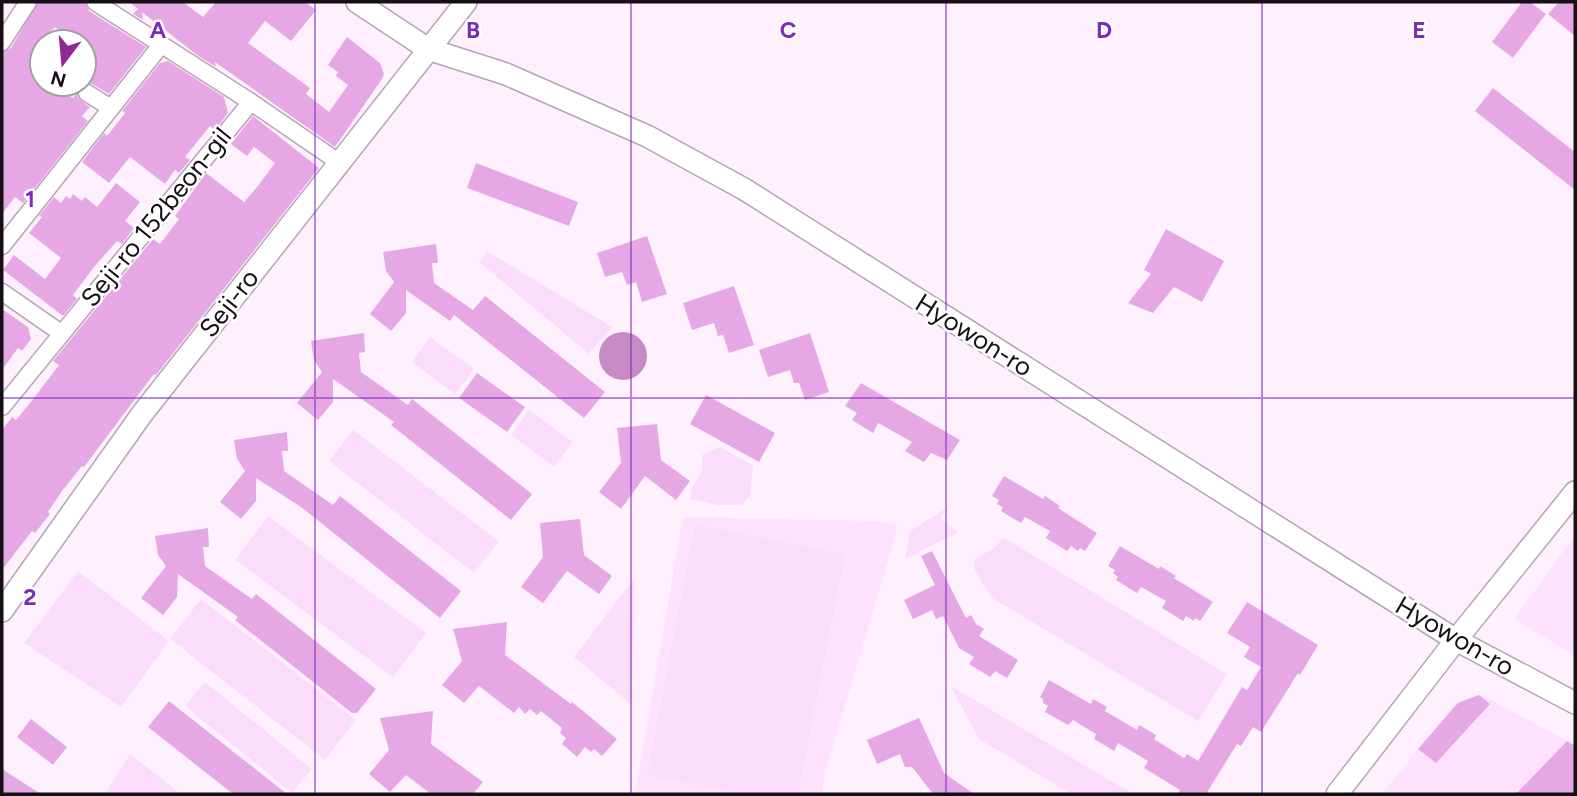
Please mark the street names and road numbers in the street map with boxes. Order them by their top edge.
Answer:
street label: Seji-ro 152beon-gil [74,121,238,313]
street label: Seji-ro [193,263,265,343]
street label: Hyowon-ro [910,286,1038,384]
street label: Hyowon-ro [1390,589,1520,683]

